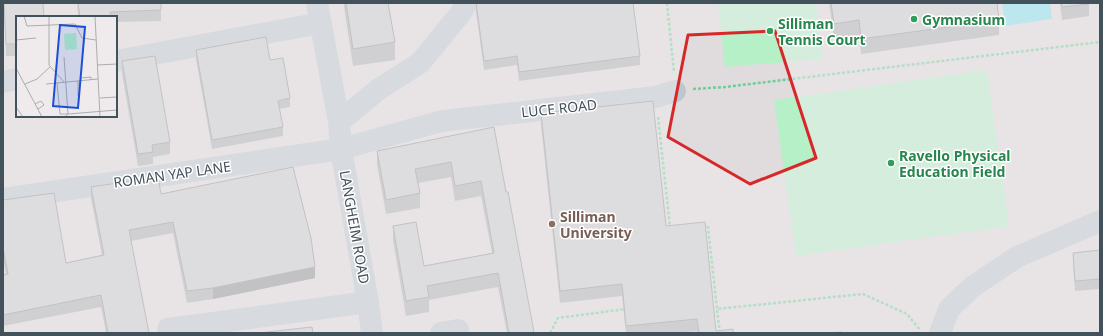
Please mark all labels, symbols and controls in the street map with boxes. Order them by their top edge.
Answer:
place label: Gymnasium [922,10,1005,29]
place label: Silliman Tennis Court [778,14,866,49]
marker: Gymnasium [909,14,919,24]
inset map [16,16,117,117]
marker: Silliman Tennis Court [765,26,775,36]
street label: LUCE ROAD [520,95,598,121]
place label: Ravello Physical Education Field [899,146,1010,181]
street label: ROMAN YAP LANE [112,156,232,192]
marker: Ravello Physical Education Field [886,158,896,168]
street label: LANGHEIM ROAD [336,169,374,285]
place label: Silliman University [560,207,632,242]
marker: Silliman University [547,219,557,229]

